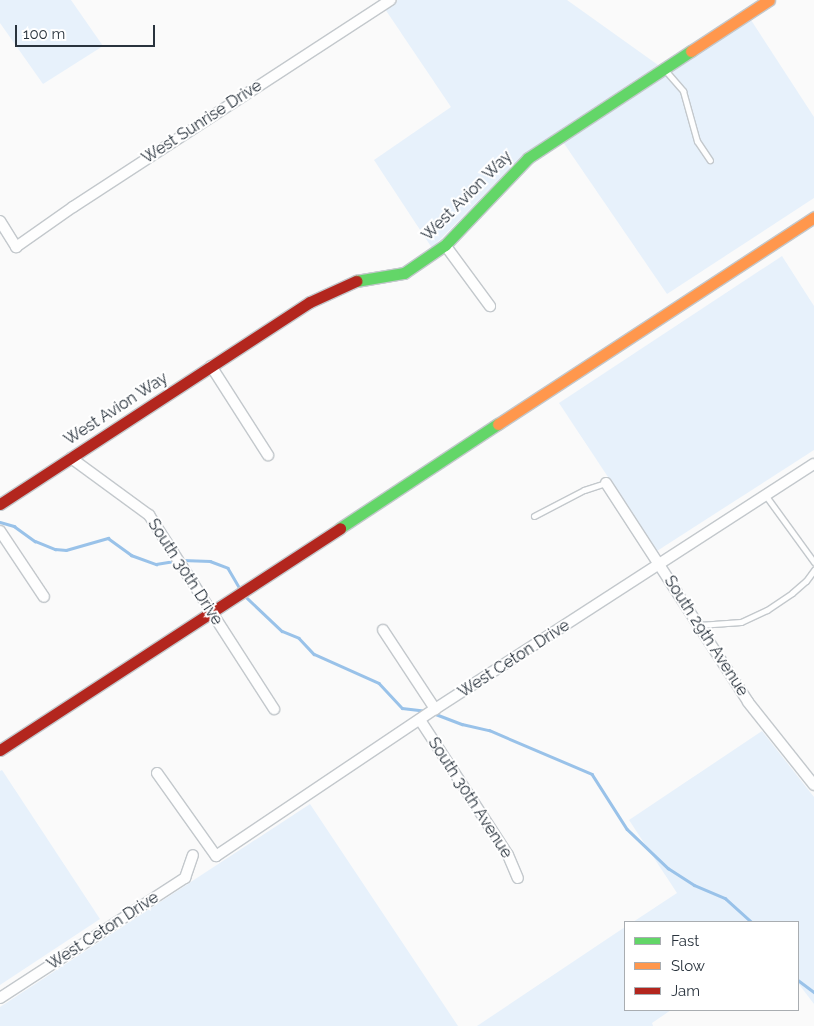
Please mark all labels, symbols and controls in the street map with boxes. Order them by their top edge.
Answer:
scale bar [18,15,158,47]
text: 100 m [23,25,65,43]
street label: West Sunrise Drive [138,76,266,168]
street label: West Avion Way [418,147,516,245]
street label: West Avion Way [60,368,172,450]
street label: South 30th Drive [144,515,226,629]
street label: South 29th Avenue [660,572,752,700]
street label: West Ceton Drive [455,616,573,702]
street label: South 30th Avenue [424,734,516,862]
street label: West Ceton Drive [44,888,162,974]
legend [624,921,799,1011]
text: Fast [671,932,699,950]
text: Slow [671,957,705,975]
text: Jam [671,982,700,1000]

